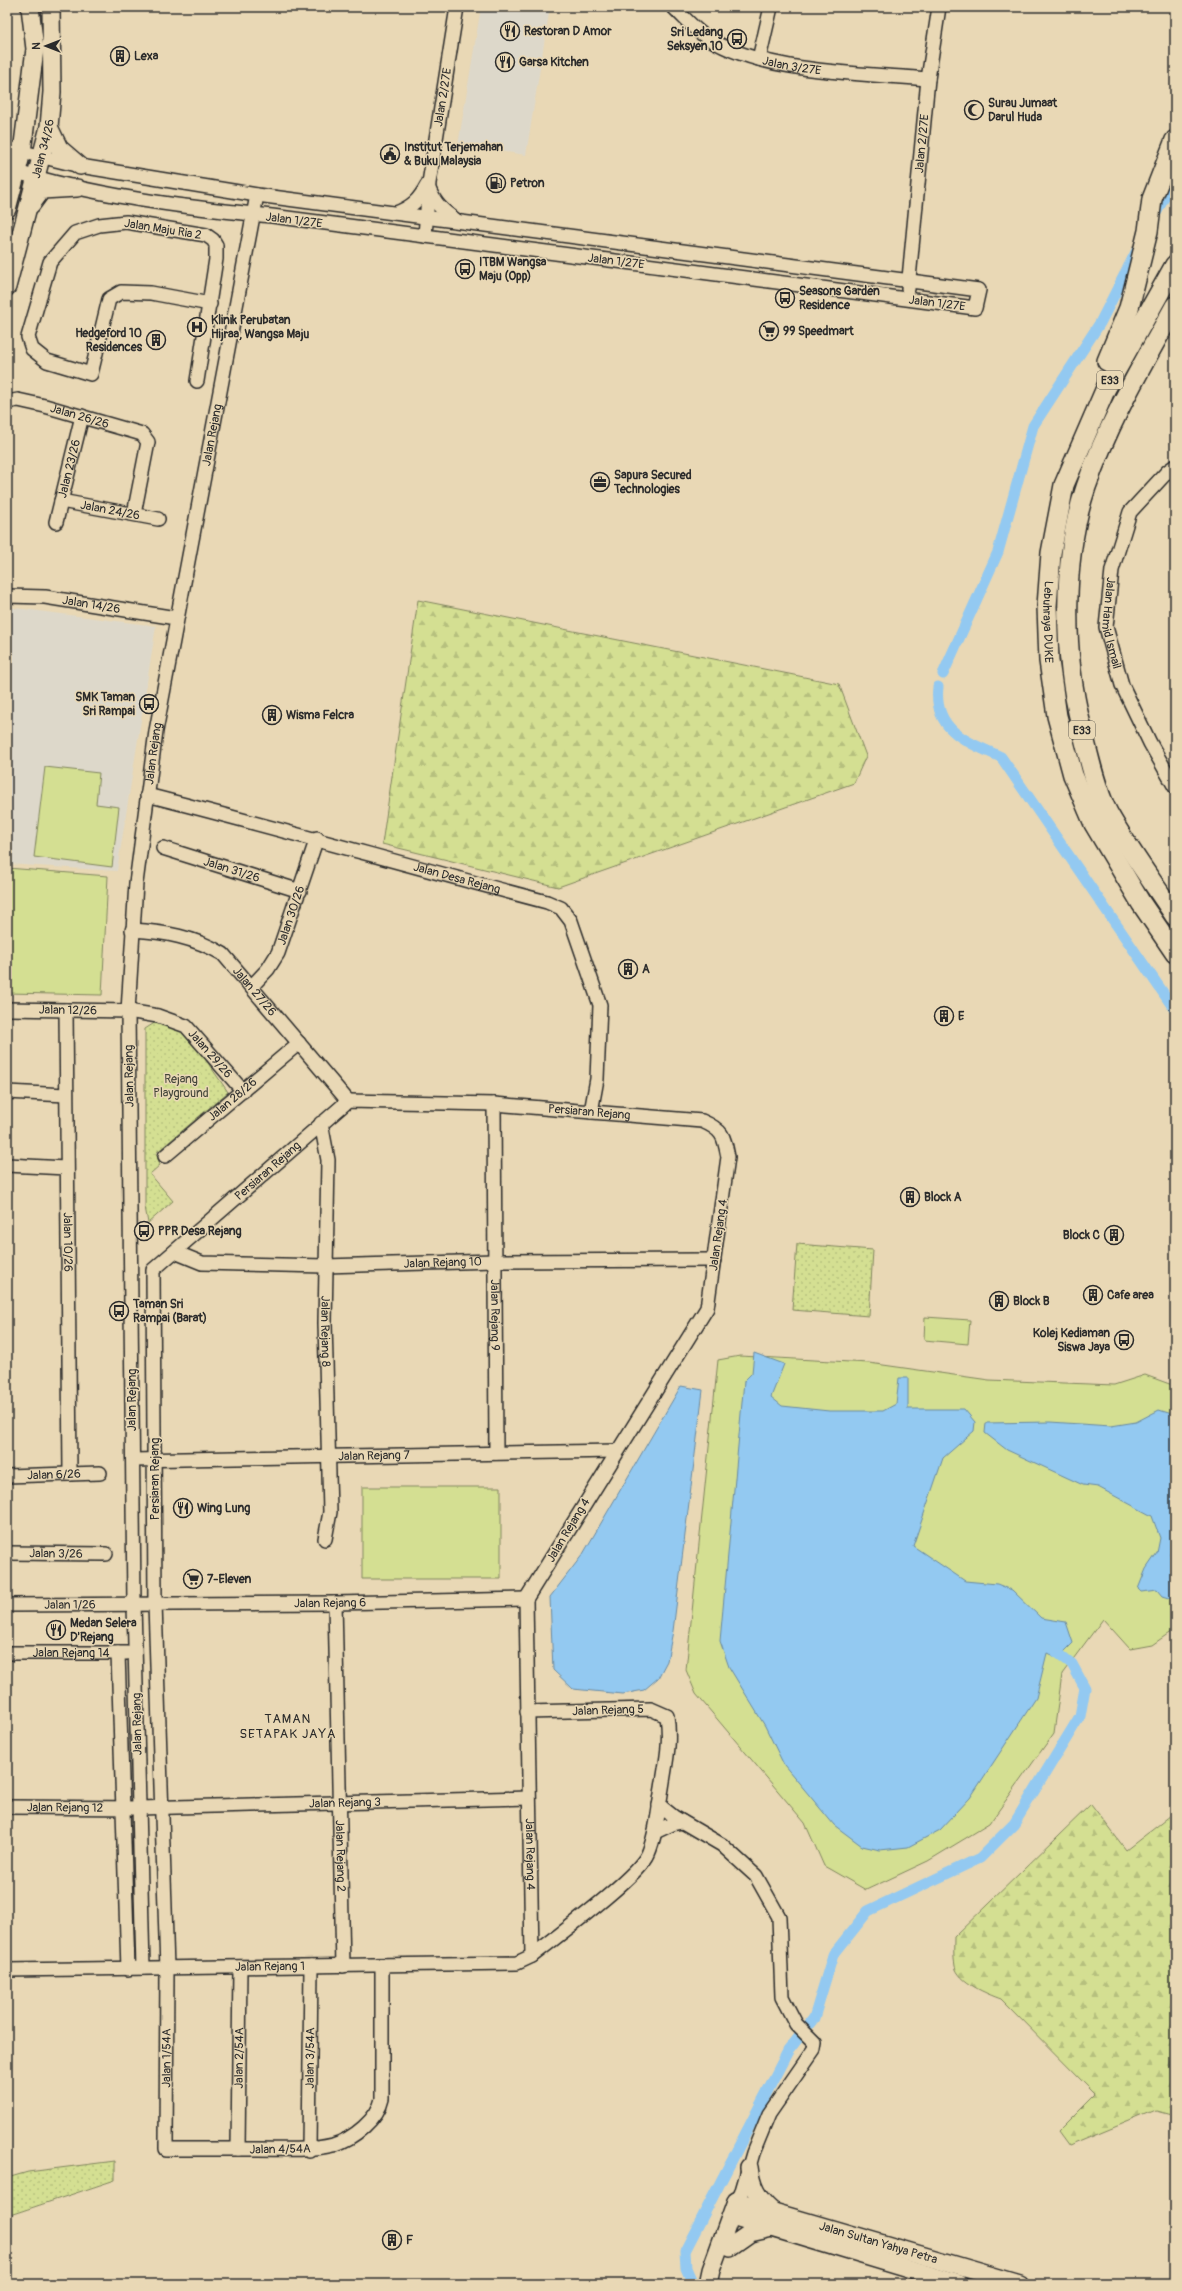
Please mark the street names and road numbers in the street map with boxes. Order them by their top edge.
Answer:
street label: Jalan 3/27E [761,53,822,78]
street label: Jalan 2/27E [431,67,455,128]
street label: Jalan 2/27E [912,114,933,174]
street label: Jalan 34/26 [29,119,58,180]
street label: Jalan 1/27E [265,210,323,231]
street label: Jalan Maju Ria 2 [123,216,203,243]
street label: Jalan 1/27E [587,251,645,272]
street label: Jalan 1/27E [908,293,966,314]
road number: E33 [1097,371,1123,389]
street label: Jalan 26/26 [48,401,111,432]
street label: Jalan Rejang [199,403,225,467]
street label: Jalan 23/26 [55,438,84,500]
street label: Jalan 24/26 [79,498,141,524]
street label: Jalan Hamid Ismail [1098,576,1124,671]
street label: Lebuhraya DUKE [1039,580,1056,663]
street label: Jalan 14/26 [61,593,121,617]
street label: Jalan Rejang [142,721,165,786]
road number: E33 [1069,721,1095,739]
street label: Jalan 31/26 [202,854,262,886]
street label: Jalan Desa Rejang [412,860,502,897]
street label: Jalan 30/26 [274,884,308,947]
street label: Jalan 27/26 [229,964,279,1019]
street label: Jalan 12/26 [39,1003,97,1018]
street label: Jalan 29/26 [185,1027,235,1081]
street label: Jalan Rejang [121,1045,138,1107]
street label: Jalan 28/26 [205,1075,260,1125]
street label: Persiaran Rejang [547,1101,631,1123]
street label: Persiaran Rejang [232,1138,304,1204]
street label: Jalan Rejang 4 [706,1198,731,1272]
street label: Jalan 10/26 [60,1212,75,1272]
street label: Jalan Rejang 10 [404,1254,482,1272]
street label: Jalan Rejang 9 [487,1279,502,1351]
street label: Jalan Rejang 8 [317,1296,333,1367]
street label: Jalan Rejang [125,1369,140,1431]
street label: Persiaran Rejang [148,1438,163,1520]
street label: Jalan Rejang 7 [338,1448,411,1464]
street label: Jalan 6/26 [27,1467,81,1483]
street label: Jalan Rejang 4 [543,1495,593,1565]
street label: Jalan 3/26 [29,1546,83,1562]
street label: Jalan Rejang 6 [294,1595,366,1611]
street label: Jalan 1/26 [44,1597,96,1613]
street label: Jalan Rejang 14 [33,1646,109,1661]
street label: Jalan Rejang [129,1693,146,1755]
street label: Jalan Rejang 5 [572,1702,644,1719]
street label: Jalan Rejang 3 [309,1795,381,1812]
street label: Jalan Rejang 12 [27,1800,104,1816]
street label: Jalan Rejang 4 [522,1818,538,1890]
street label: Jalan Rejang 2 [332,1820,348,1892]
street label: Jalan Rejang 1 [235,1959,305,1975]
street label: Jalan 2/54A [232,2027,247,2089]
street label: Jalan 3/54A [303,2027,318,2089]
street label: Jalan 1/54A [159,2028,175,2088]
street label: Jalan 4/54A [249,2141,311,2158]
street label: Jalan Sultan Yahya Petra [817,2219,940,2268]

